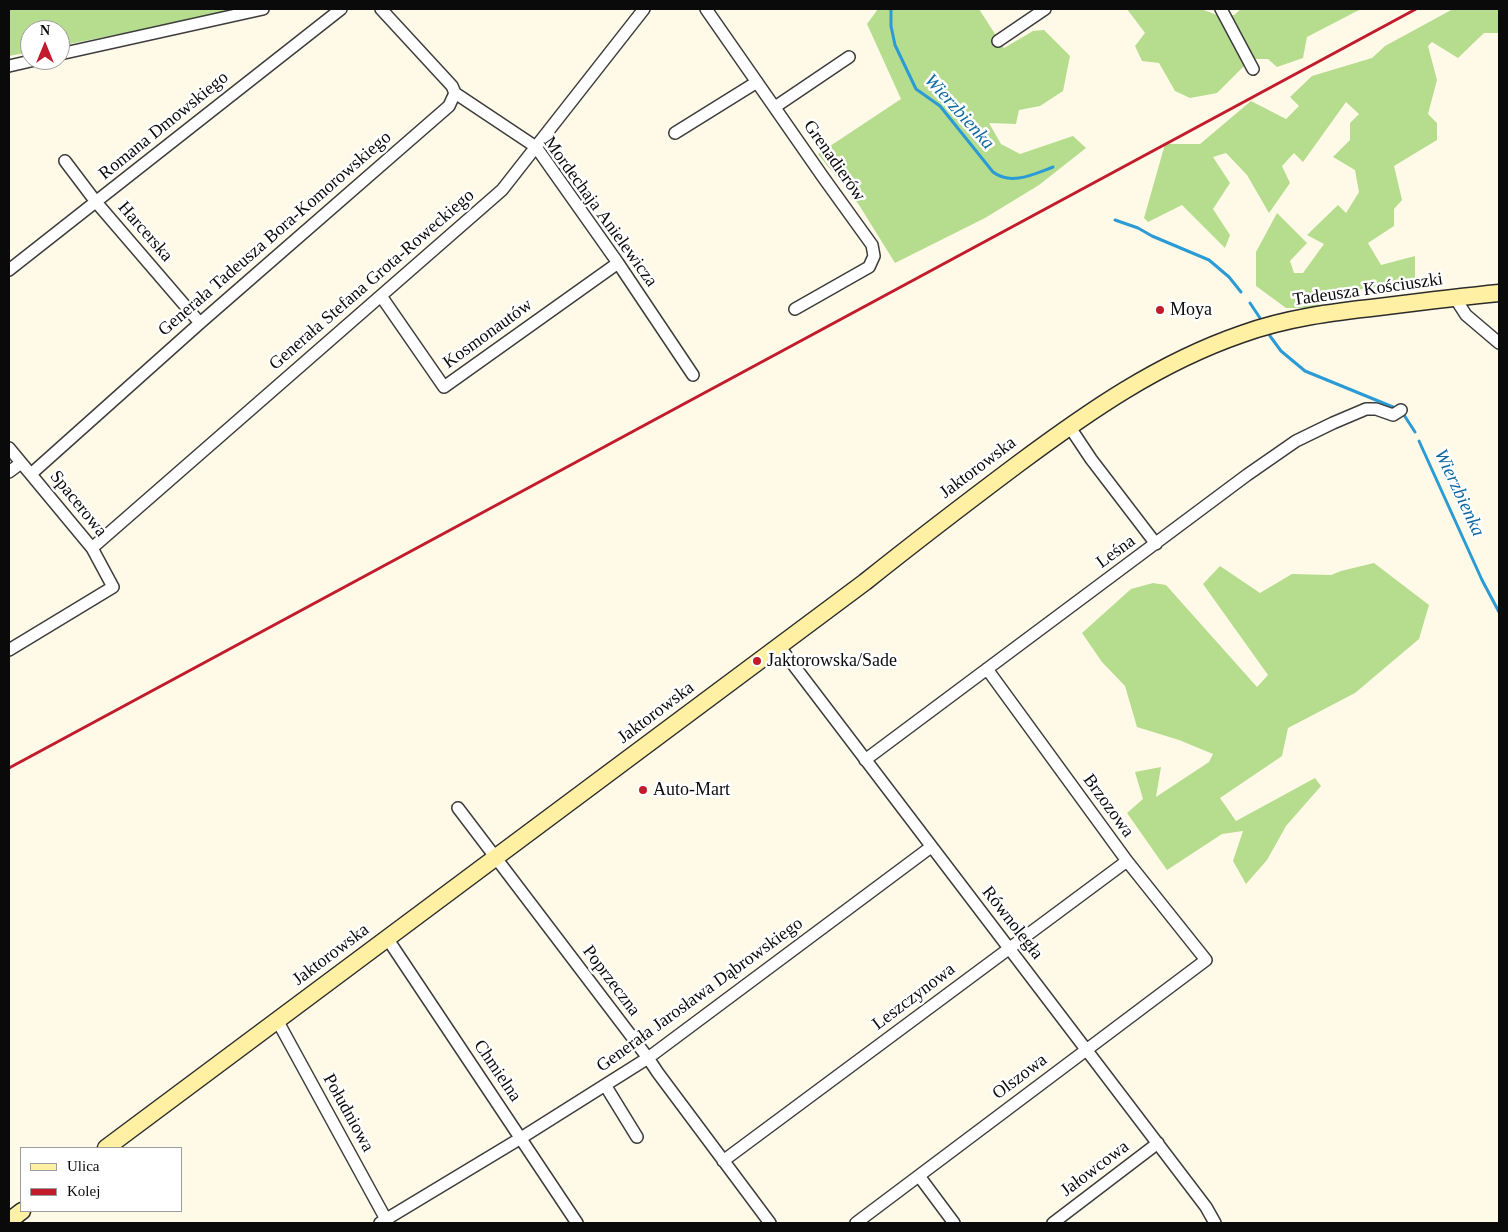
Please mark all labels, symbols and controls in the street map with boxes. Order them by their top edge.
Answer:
north arrow [20,20,70,70]
text: N [40,23,50,38]
street label: Romana Dmowskiego [95,67,233,185]
water label: Wierzbienka [919,69,999,155]
street label: Grenadierów [798,116,870,206]
street label: Generała Tadeusza Bora-Komorowskiego [154,127,396,341]
street label: Mordechaja Anielewicza [538,133,662,291]
street label: Generała Stefana Grota-Roweckiego [265,185,479,375]
street label: Harcerska [113,197,177,267]
street label: Tadeusza Kościuszki [1292,269,1444,311]
street label: Kosmonautów [439,294,537,374]
place label: Moya [1170,299,1212,321]
marker: Moya [1154,304,1166,316]
street label: Jaktorowska [936,432,1020,504]
water label: Wierzbienka [1429,446,1489,540]
street label: Spacerowa [45,467,111,541]
street label: Leśna [1092,531,1140,573]
place label: Jaktorowska/Sade [767,650,897,672]
marker: Jaktorowska/Sade [751,655,763,667]
street label: Jaktorowska [614,677,698,749]
street label: Brzozowa [1078,770,1138,842]
place label: Auto-Mart [653,779,730,801]
marker: Auto-Mart [637,784,649,796]
street label: Równoległa [977,882,1047,964]
street label: Generała Jarosława Dąbrowskiego [593,913,807,1077]
street label: Jaktorowska [289,919,373,991]
street label: Poprzeczna [577,941,645,1021]
street label: Leszczynowa [868,959,960,1035]
street label: Chmielna [468,1036,526,1106]
street label: Olszowa [988,1049,1052,1105]
street label: Południowa [318,1070,378,1156]
street label: Jałowcowa [1057,1136,1133,1202]
legend [20,1147,182,1212]
text: Ulica [67,1158,99,1174]
text: Kolej [67,1183,100,1199]

